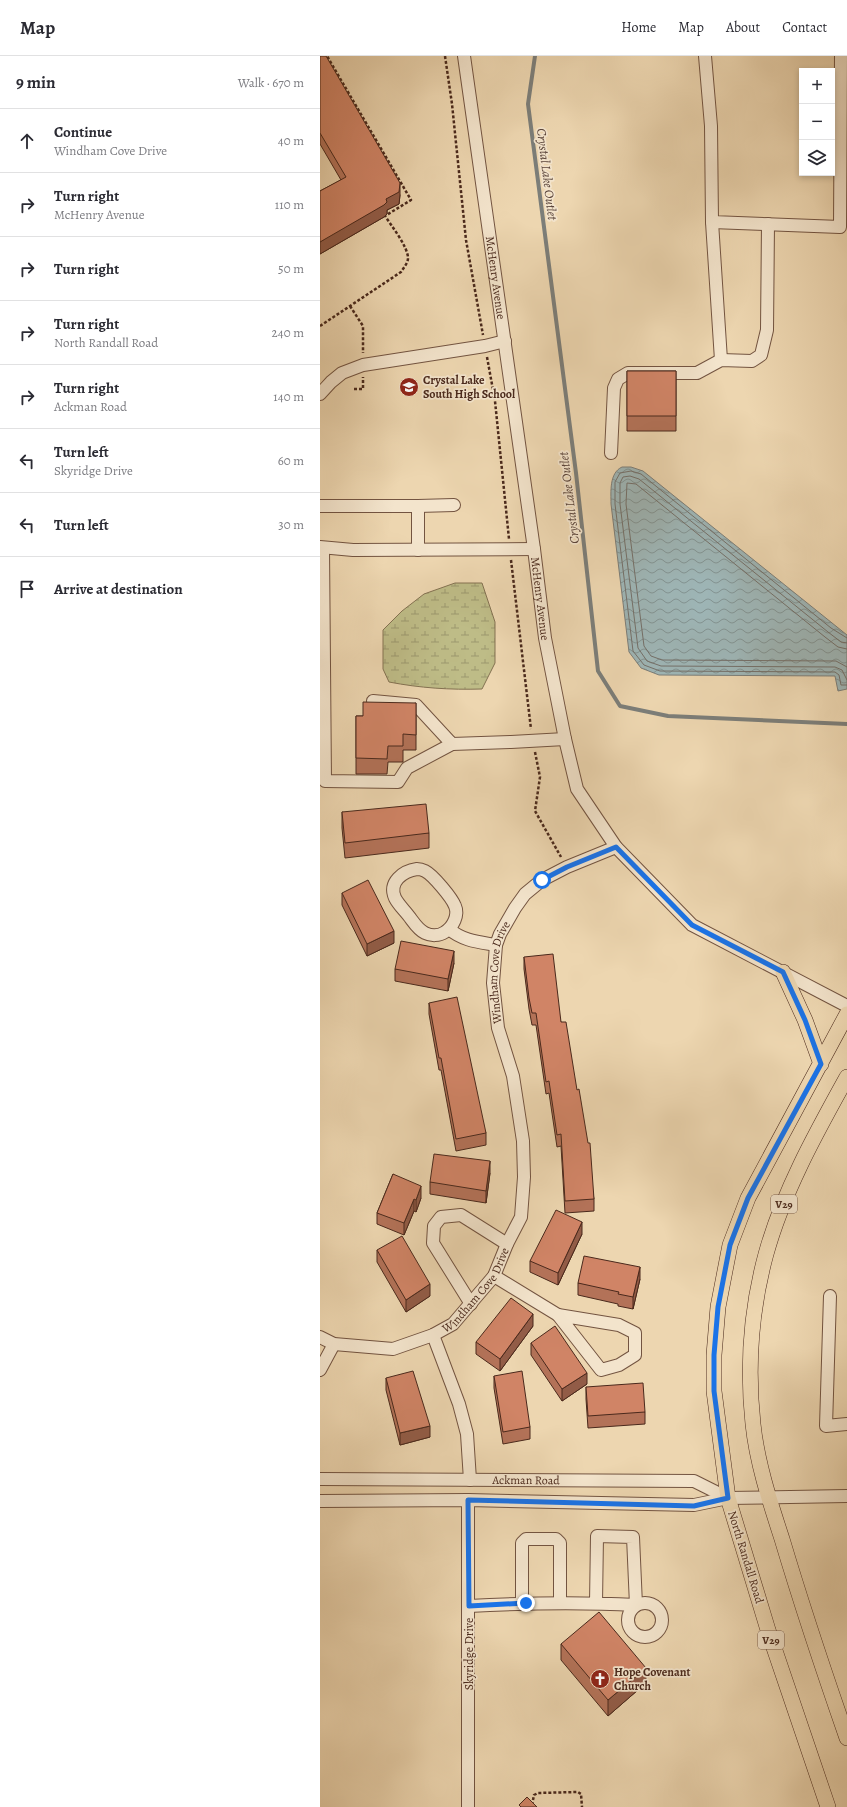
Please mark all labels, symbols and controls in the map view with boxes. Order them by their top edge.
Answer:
text: Map [20,15,55,41]
text: Home [621,18,656,37]
text: Map [678,18,704,37]
text: About [726,18,760,37]
text: Contact [782,18,827,37]
map controls [799,68,835,176]
button: + [799,68,835,104]
text: 9 min [16,71,56,94]
text: Walk · 670 m [238,74,304,91]
button: − [799,104,835,140]
text: Continue [54,122,112,142]
water label: Crystal Lake Outlet [533,127,561,222]
icon: ahead [16,130,38,152]
text: 40 m [278,132,304,149]
button: layers [799,140,835,176]
text: Windham Cove Drive [54,142,167,159]
text: Turn right [54,186,119,206]
icon: right [16,194,38,216]
text: 110 m [275,196,304,213]
text: McHenry Avenue [54,206,145,223]
street label: McHenry Avenue [482,235,509,320]
icon: right [16,258,38,280]
text: Turn right [54,259,119,279]
text: 50 m [278,260,304,277]
text: Turn right [54,314,119,334]
icon: right [16,322,38,344]
text: 240 m [272,324,304,341]
text: North Randall Road [54,334,158,351]
place label: Crystal Lake South High School [423,372,516,402]
school or university icon: Crystal Lake South High School [398,376,420,398]
text: Turn right [54,378,119,398]
icon: right [16,386,38,408]
text: 140 m [273,388,304,405]
text: Ackman Road [54,398,127,415]
text: Turn left [54,442,109,462]
icon: left [16,450,38,472]
water label: Crystal Lake Outlet [555,450,583,545]
text: 60 m [278,452,304,469]
text: Skyridge Drive [54,462,133,479]
icon: left [16,514,38,536]
text: Turn left [54,515,109,535]
text: 30 m [278,516,304,533]
street label: McHenry Avenue [527,556,553,641]
icon: arrive [16,578,38,600]
text: Arrive at destination [54,579,183,599]
route start [533,871,551,889]
street label: Windham Cove Drive [485,918,514,1025]
road number: V29 [771,1195,797,1213]
street label: Windham Cove Drive [438,1245,513,1337]
street label: Ackman Road [491,1472,560,1488]
street label: North Randall Road [724,1509,768,1606]
route end [517,1594,535,1612]
street label: Skyridge Drive [461,1618,477,1690]
road number: V29 [758,1631,784,1649]
place label: Hope Covenant Church [614,1664,690,1694]
church icon: Hope Covenant Church [589,1668,611,1690]

